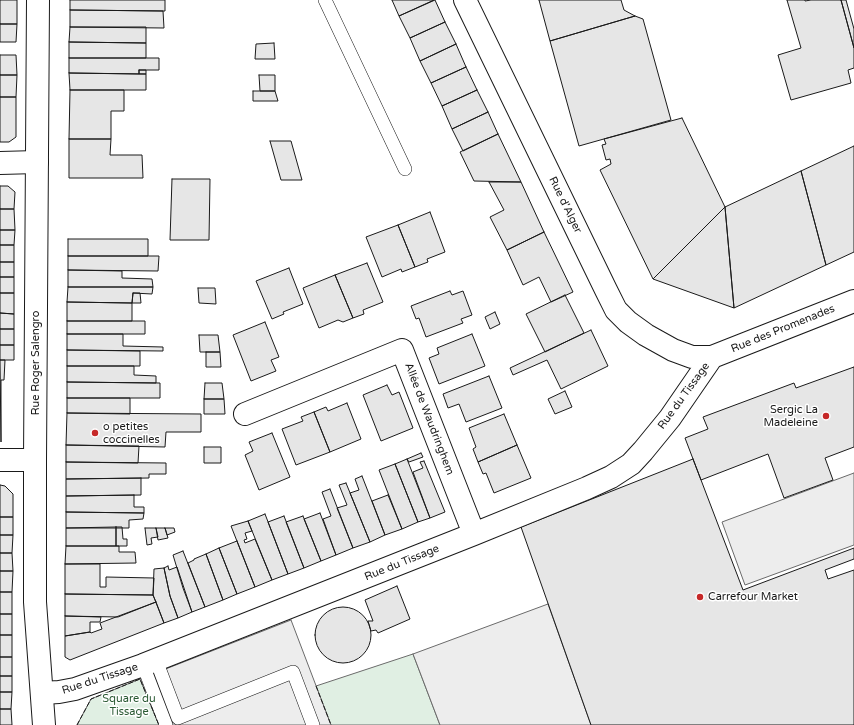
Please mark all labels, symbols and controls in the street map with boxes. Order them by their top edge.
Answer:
street label: Rue d'Alger [546,175,584,235]
street label: Rue des Promenades [729,302,837,356]
street label: Rue Roger Salengro [29,311,43,415]
street label: Rue du Tissage [655,360,713,432]
street label: Allée de Waudringhem [402,361,456,477]
place label: Sergic La Madeleine [763,403,818,429]
marker: Sergic La Madeleine [821,411,831,421]
place label: o petites coccinelles [103,420,160,446]
marker: o petites coccinelles [90,428,100,438]
street label: Rue du Tissage [363,542,441,584]
place label: Carrefour Market [708,590,798,604]
marker: Carrefour Market [695,592,705,602]
street label: Rue du Tissage [60,660,140,698]
park label: Square du Tissage [102,692,156,718]

